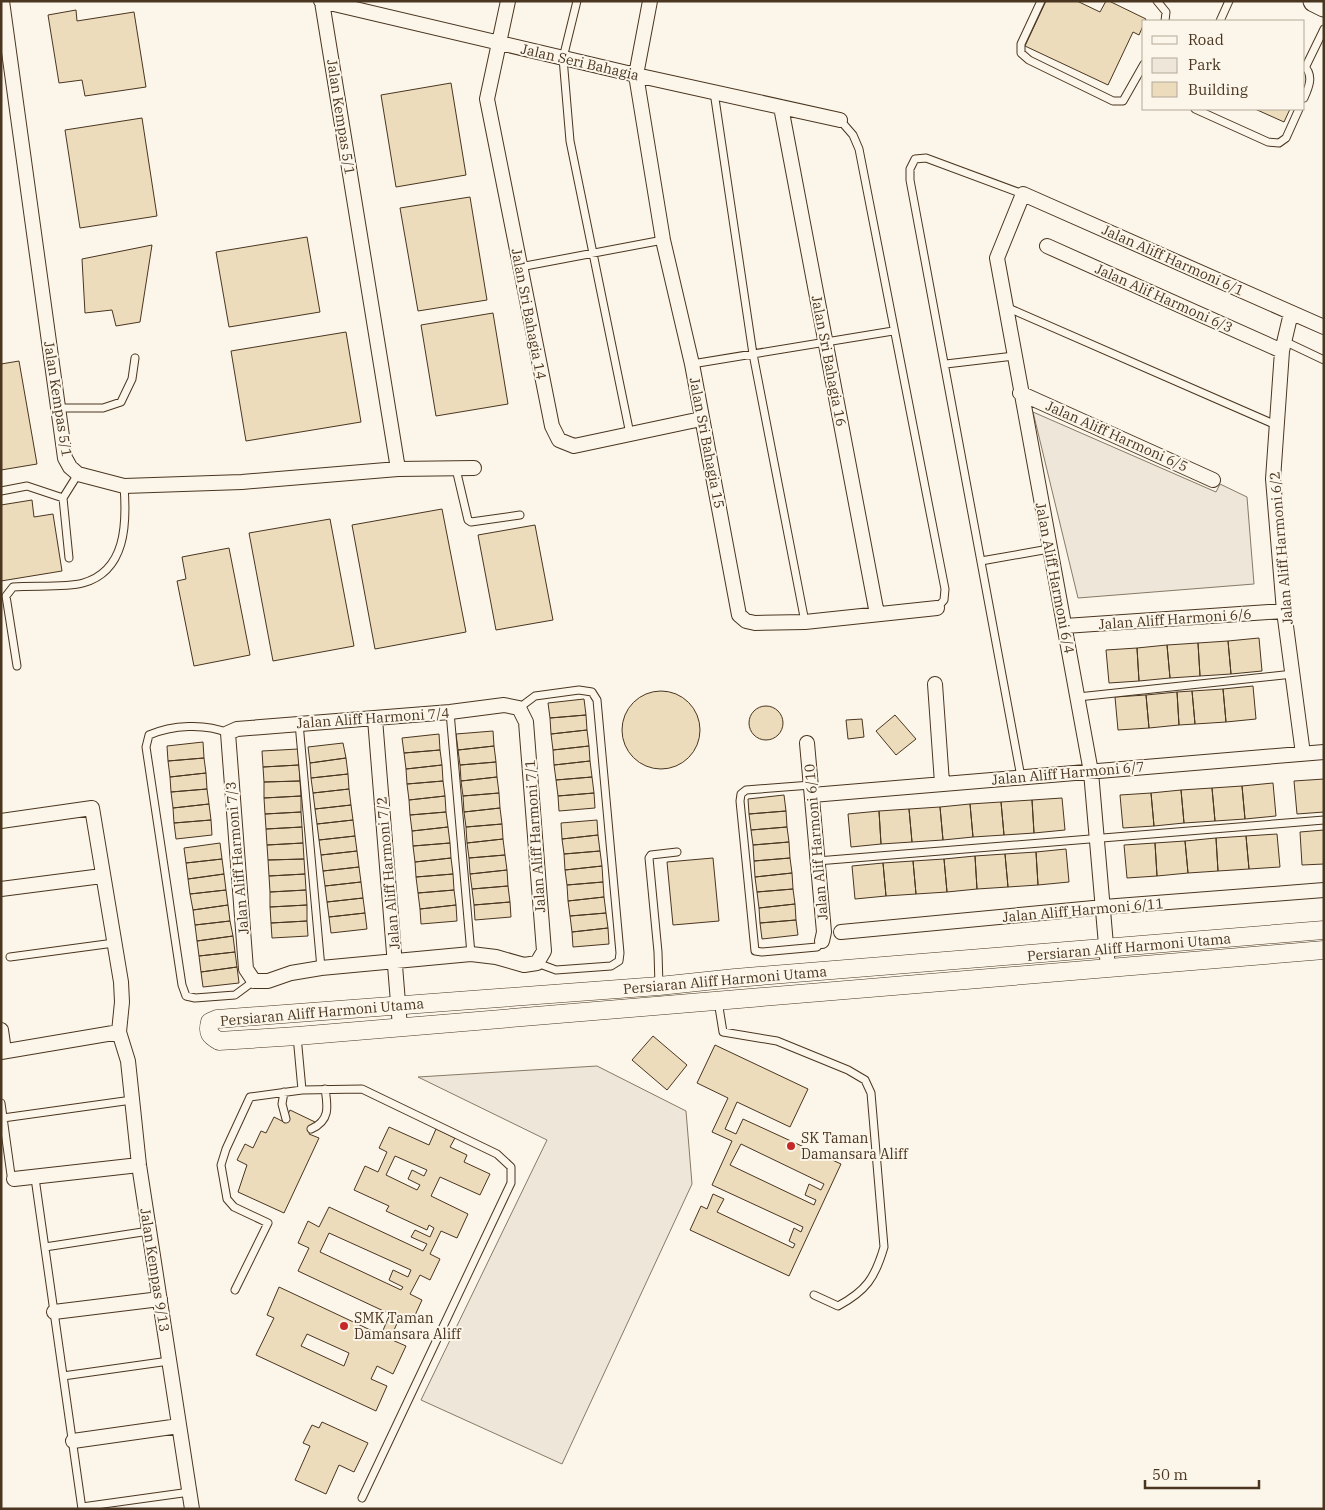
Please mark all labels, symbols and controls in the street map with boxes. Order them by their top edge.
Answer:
legend [1142,20,1305,110]
text: Road [1188,30,1224,49]
street label: Jalan Seri Bahagia [519,40,641,84]
text: Park [1188,55,1221,74]
street label: Jalan Kempas 5/1 [323,58,359,176]
text: Building [1188,80,1248,99]
street label: Jalan Aliff Harmoni 6/1 [1099,221,1247,299]
street label: Jalan Sri Bahagia 14 [507,247,551,381]
street label: Jalan Alif Harmoni 6/3 [1092,260,1236,336]
street label: Jalan Sri Bahagia 16 [807,294,851,428]
street label: Jalan Kempas 5/1 [40,340,76,458]
street label: Jalan Sri Bahagia 15 [685,376,729,510]
street label: Jalan Aliff Harmoni 6/5 [1043,397,1191,475]
street label: Jalan Aliff Harmoni 6/2 [1265,471,1297,625]
street label: Jalan Aliff Harmoni 6/4 [1032,501,1078,655]
street label: Jalan Aliff Harmoni 6/6 [1098,605,1252,633]
street label: Jalan Aliff Harmoni 7/4 [296,704,450,732]
street label: Jalan Aliff Harmoni 6/7 [991,757,1145,789]
street label: Jalan Aliff Harmoni 7/1 [521,759,549,913]
street label: Jalan Alif Harmoni 6/10 [800,763,832,921]
street label: Jalan Aliff Harmoni 7/3 [221,781,253,935]
street label: Jalan Aliff Harmoni 7/2 [372,796,404,950]
street label: Jalan Aliff Harmoni 6/11 [1002,894,1164,926]
street label: Persiaran Aliff Harmoni Utama [1026,929,1232,965]
street label: Persiaran Aliff Harmoni Utama [622,962,828,998]
street label: Persiaran Aliff Harmoni Utama [219,994,425,1030]
place label: SK Taman Damansara Aliff [801,1129,909,1163]
marker: SK Taman Damansara Aliff [785,1140,797,1152]
street label: Jalan Kempas 9/13 [136,1207,174,1333]
place label: SMK Taman Damansara Aliff [354,1309,462,1343]
marker: SMK Taman Damansara Aliff [338,1320,350,1332]
scale bar [1145,1458,1259,1490]
text: 50 m [1152,1465,1188,1484]

